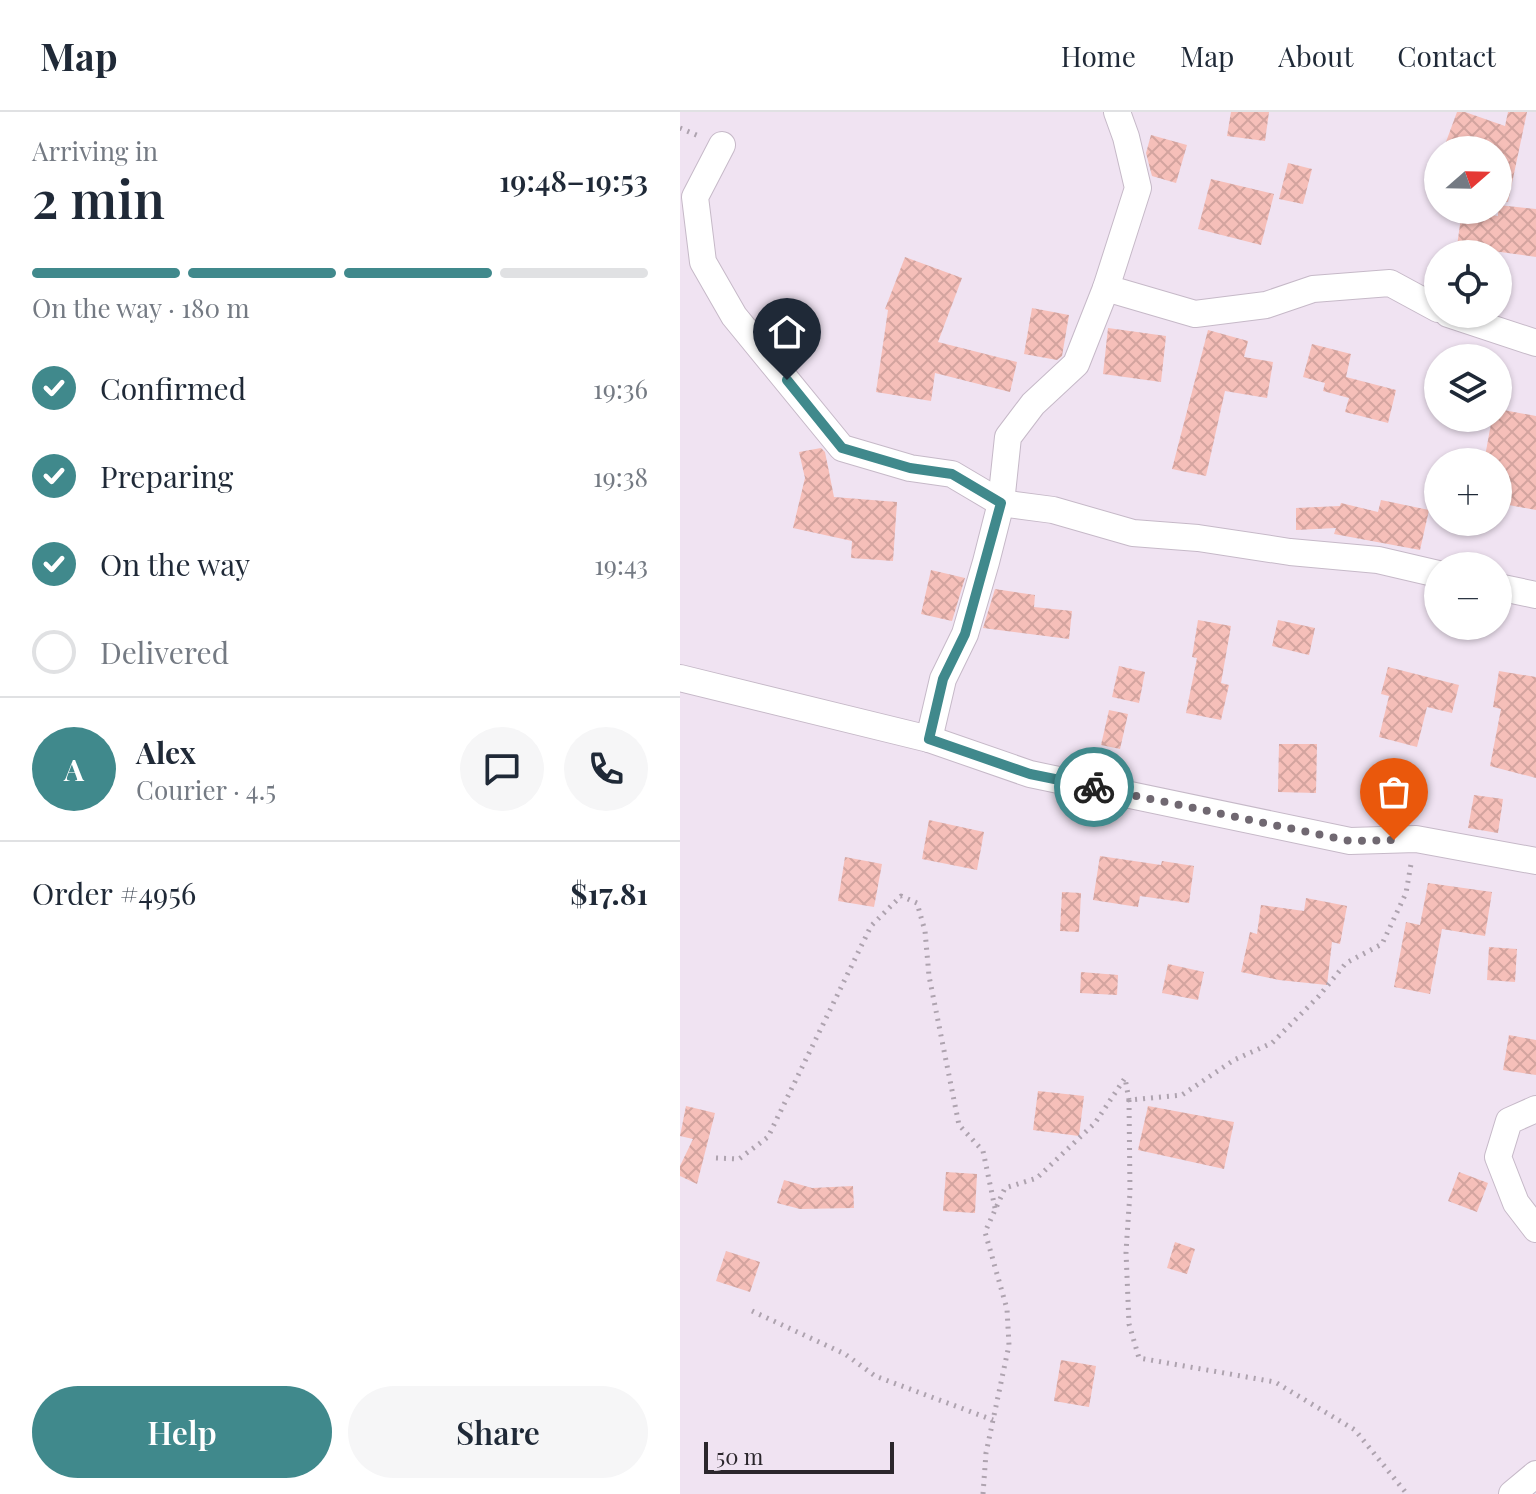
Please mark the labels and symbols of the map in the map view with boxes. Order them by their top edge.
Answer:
north arrow [1424,136,1512,224]
pin [753,298,821,380]
courier [1054,747,1134,827]
pin [1360,758,1428,840]
scale bar [704,1438,894,1474]

